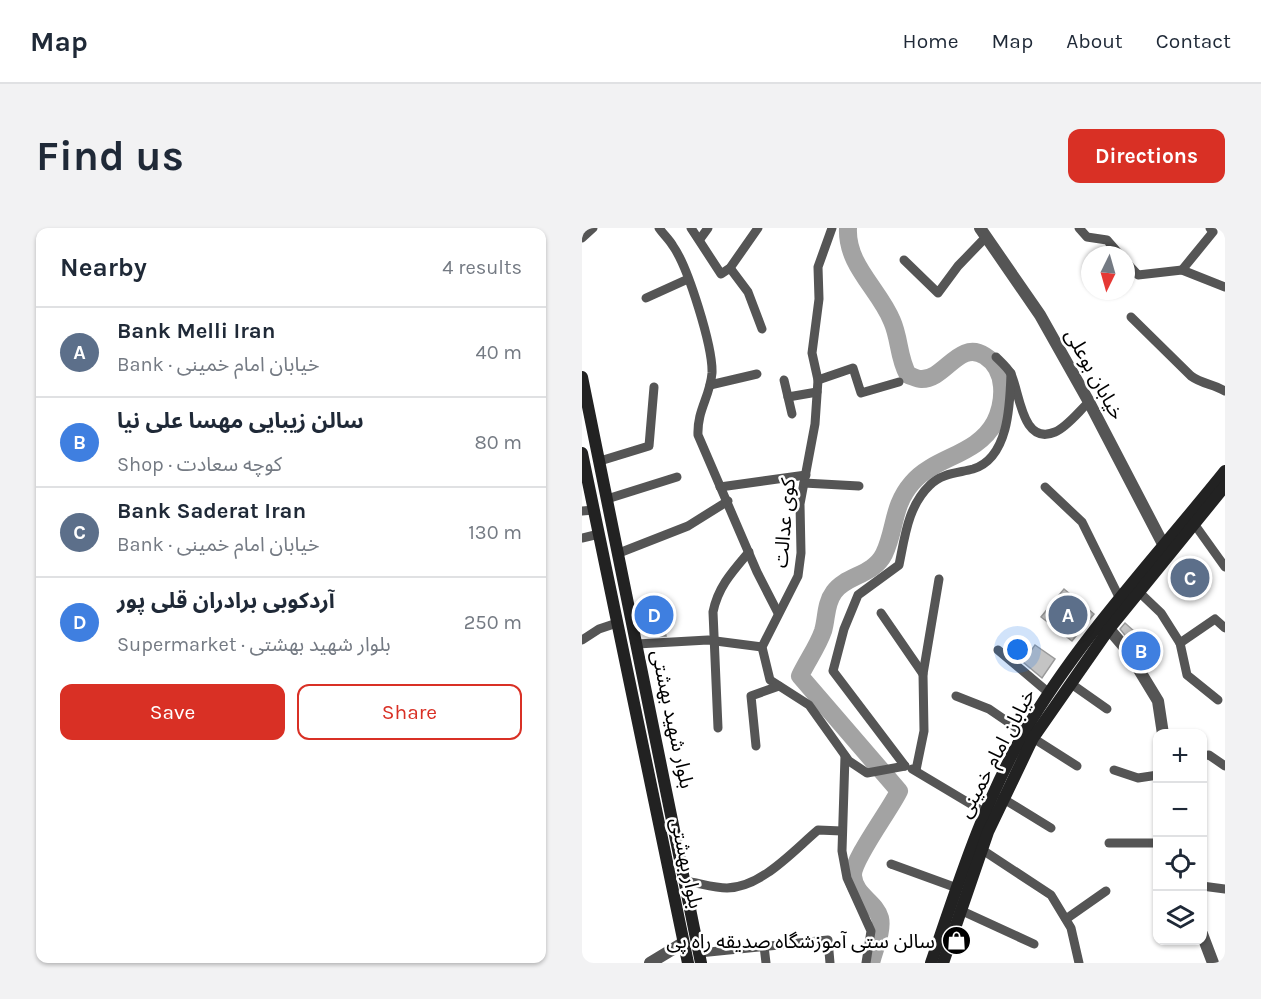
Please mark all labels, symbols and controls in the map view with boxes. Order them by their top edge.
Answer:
text: Map [30,25,88,58]
text: Home [903,29,959,53]
text: Map [992,29,1033,53]
text: About [1066,29,1123,53]
text: Contact [1156,29,1231,53]
button: Directions [1068,129,1225,183]
text: Find us [36,131,184,181]
north arrow [1081,246,1135,300]
text: Nearby [60,252,147,283]
text: 4 results [442,256,522,279]
text: Bank Melli Iran [117,318,275,344]
street label: خیابان بوعلی [1060,325,1129,424]
text: A [73,341,86,364]
text: 40 m [476,341,522,364]
text: Bank · خیابان امام خمینی [117,353,319,376]
text: سالن زیبایی مهسا علی نیا [117,408,364,434]
text: B [73,431,86,454]
text: 80 m [474,431,522,454]
text: Shop · کوچه سعادت [117,453,282,476]
street label: کوی عدالت [769,476,800,569]
text: Bank Saderat Iran [117,498,306,524]
text: C [73,521,86,544]
text: 130 m [468,521,522,544]
text: Bank · خیابان امام خمینی [117,533,319,556]
pin: C [1170,556,1210,600]
text: آردکوبی برادران قلی پور [117,588,335,614]
pin: D [634,592,674,638]
pin: A [1048,592,1088,638]
text: D [73,611,86,634]
text: 250 m [464,611,522,634]
pin: B [1122,628,1160,674]
text: Supermarket · بلوار شهید بهشتی [117,633,391,656]
your location [1003,635,1032,664]
street label: بلوار شهید بهشتی [647,648,698,790]
button: Save [60,684,285,740]
button: Share [297,684,522,740]
street label: خیابان امام خمینی [953,685,1043,823]
map controls [1153,729,1207,945]
button: + [1153,729,1207,783]
button: − [1153,783,1207,837]
street label: بلوار بهشتی [666,816,707,911]
button: locate [1153,837,1207,891]
button: layers [1153,891,1207,945]
shop icon: سالن ستی آموزشگاه صدیقه راه پی [940,925,972,957]
place label: سالن ستی آموزشگاه صدیقه راه پی [666,930,935,954]

